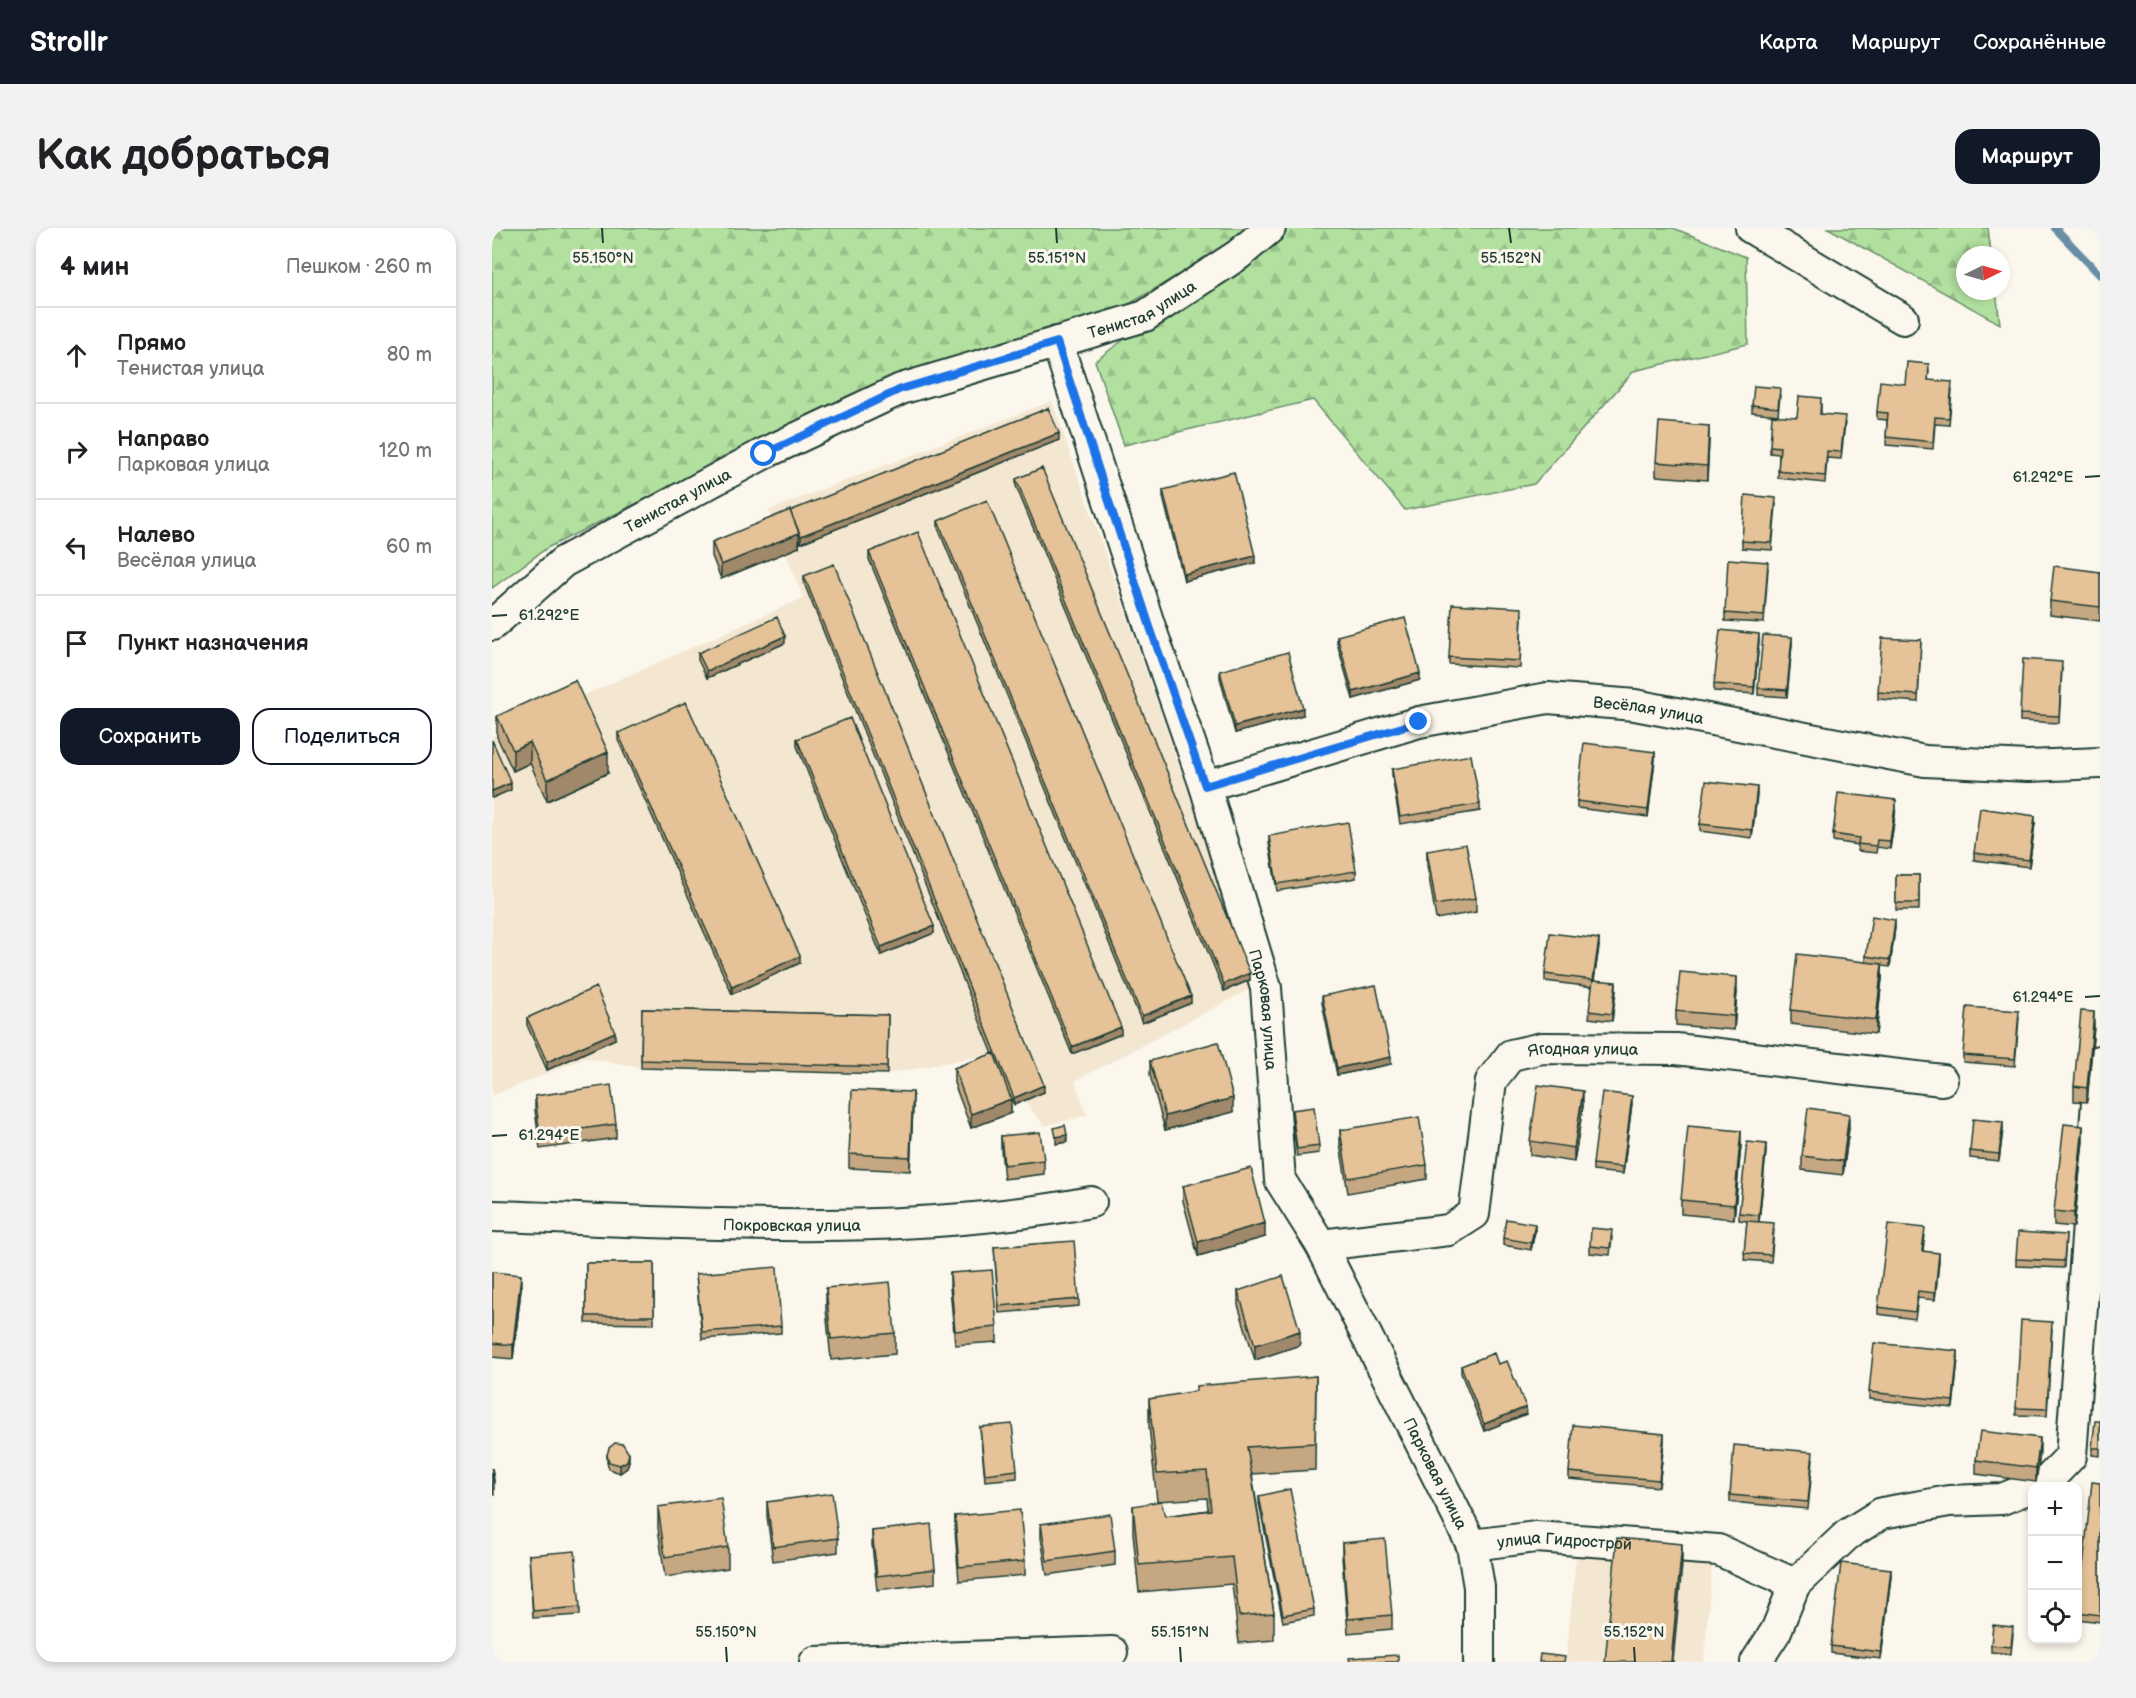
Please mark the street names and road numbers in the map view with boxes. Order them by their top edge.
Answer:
street label: Тенистая улица [1086,277,1201,344]
street label: Тенистая улица [622,465,735,538]
street label: Весёлая улица [1592,694,1706,729]
street label: Парковая улица [1244,947,1280,1071]
street label: Ягодная улица [1526,1040,1639,1062]
street label: Покровская улица [723,1216,862,1236]
street label: Парковая улица [1399,1415,1471,1533]
street label: улица Гидрострой [1496,1529,1633,1555]

